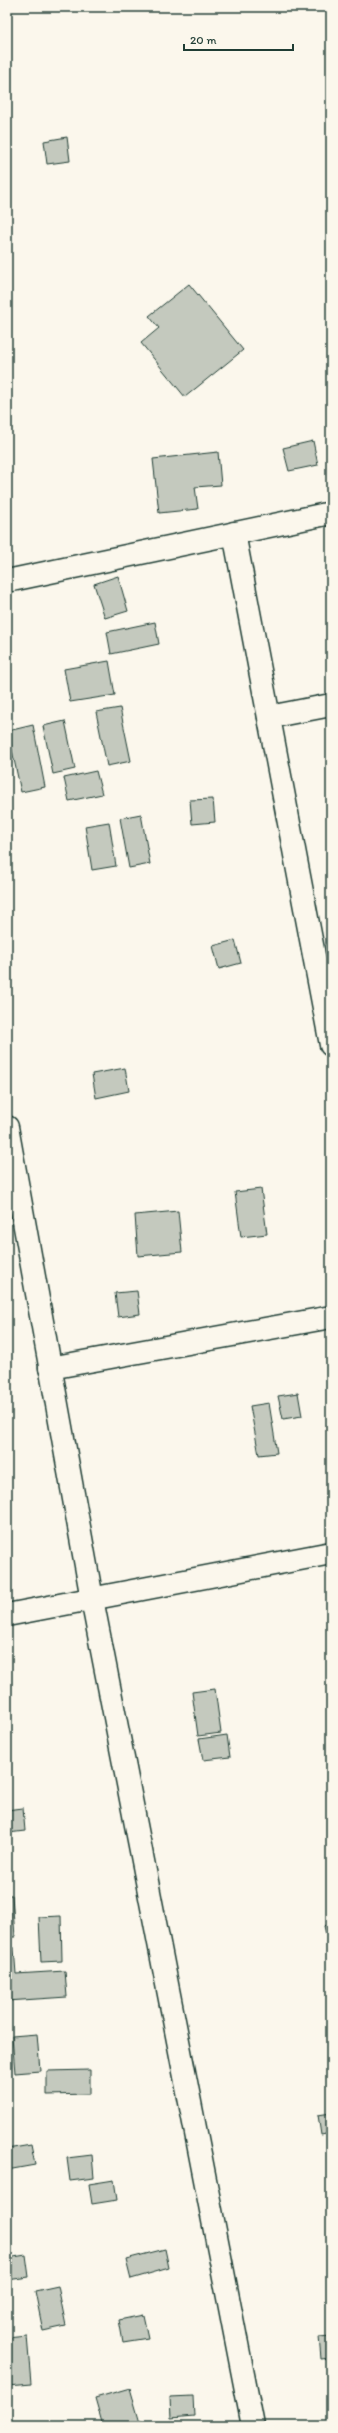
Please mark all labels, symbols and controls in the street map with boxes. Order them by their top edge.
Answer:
scale bar [184,26,293,52]
text: 20 m [190,33,217,47]

